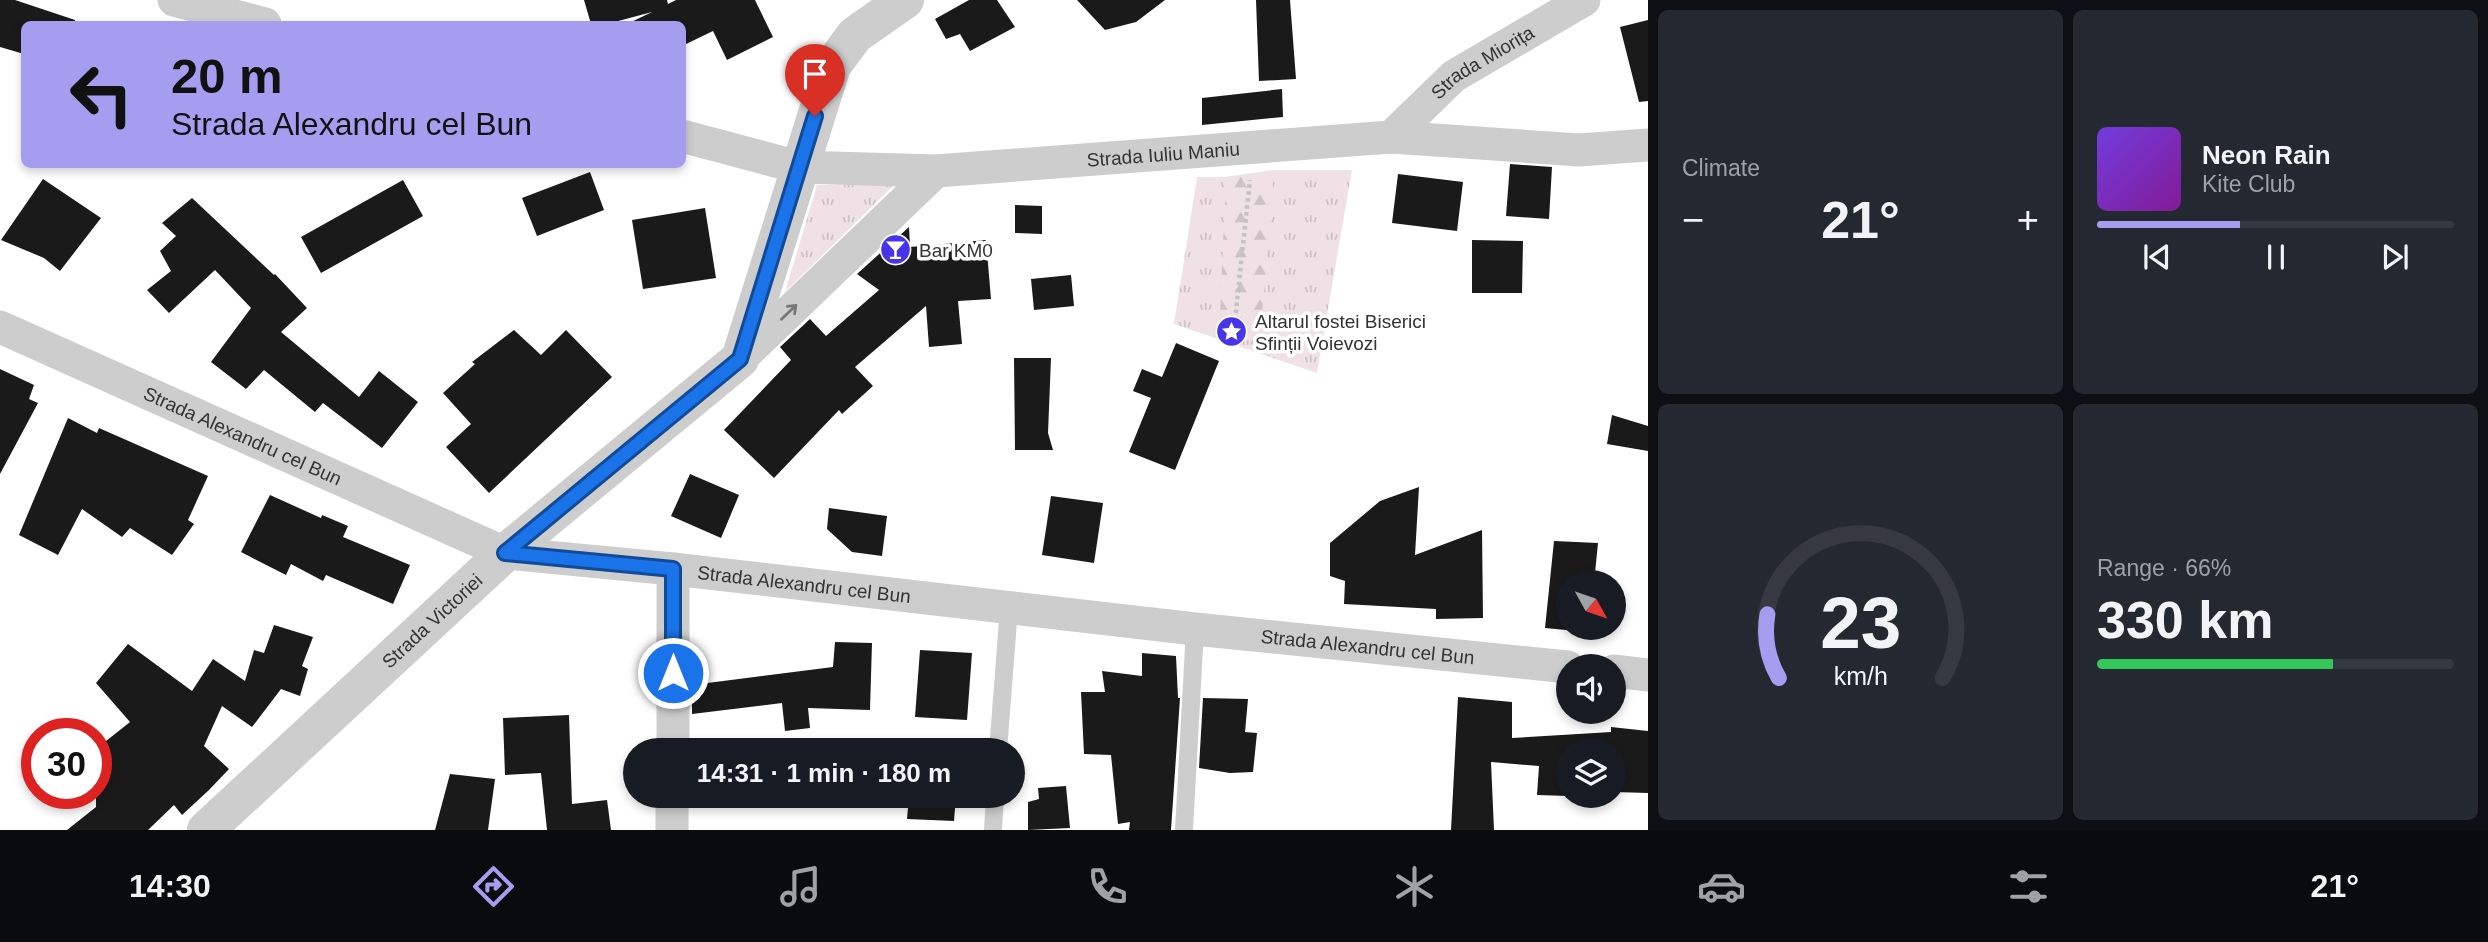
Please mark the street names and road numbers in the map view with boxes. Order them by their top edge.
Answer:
street label: Strada Miorița [1427,21,1538,103]
street label: Strada Iuliu Maniu [1086,138,1240,170]
street label: Strada Alexandru cel Bun [141,382,345,489]
street label: Strada Alexandru cel Bun [696,561,912,607]
street label: Strada Victoriei [378,569,486,672]
street label: Strada Alexandru cel Bun [1260,625,1475,668]

